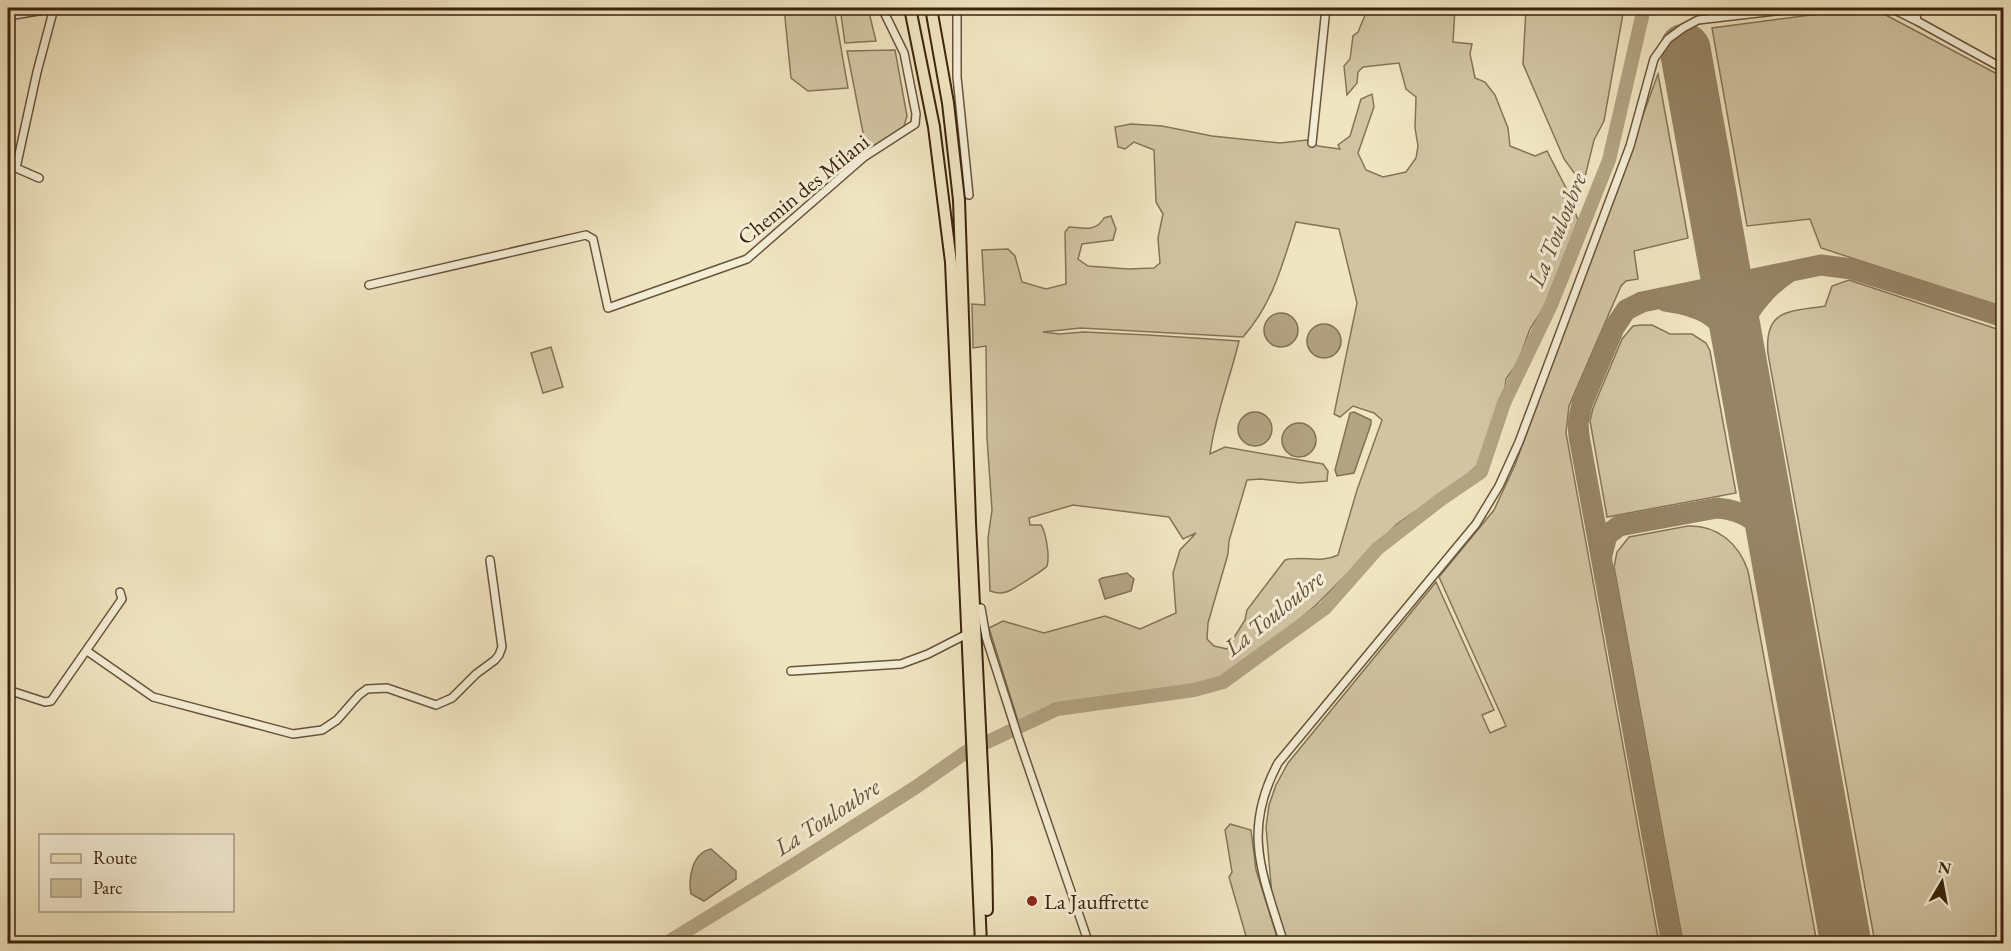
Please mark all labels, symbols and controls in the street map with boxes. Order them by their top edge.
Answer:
street label: Chemin des Milani [731,127,875,251]
water label: La Touloubre [1519,168,1594,292]
water label: La Touloubre [1216,562,1331,663]
water label: La Touloubre [767,770,886,863]
legend [39,834,234,912]
text: Route [93,846,137,869]
north arrow [1912,852,1972,912]
text: N [1936,856,1953,879]
text: Parc [93,876,123,899]
place label: La Jauffrette [1044,887,1149,916]
marker: La Jauffrette [1025,894,1039,908]

